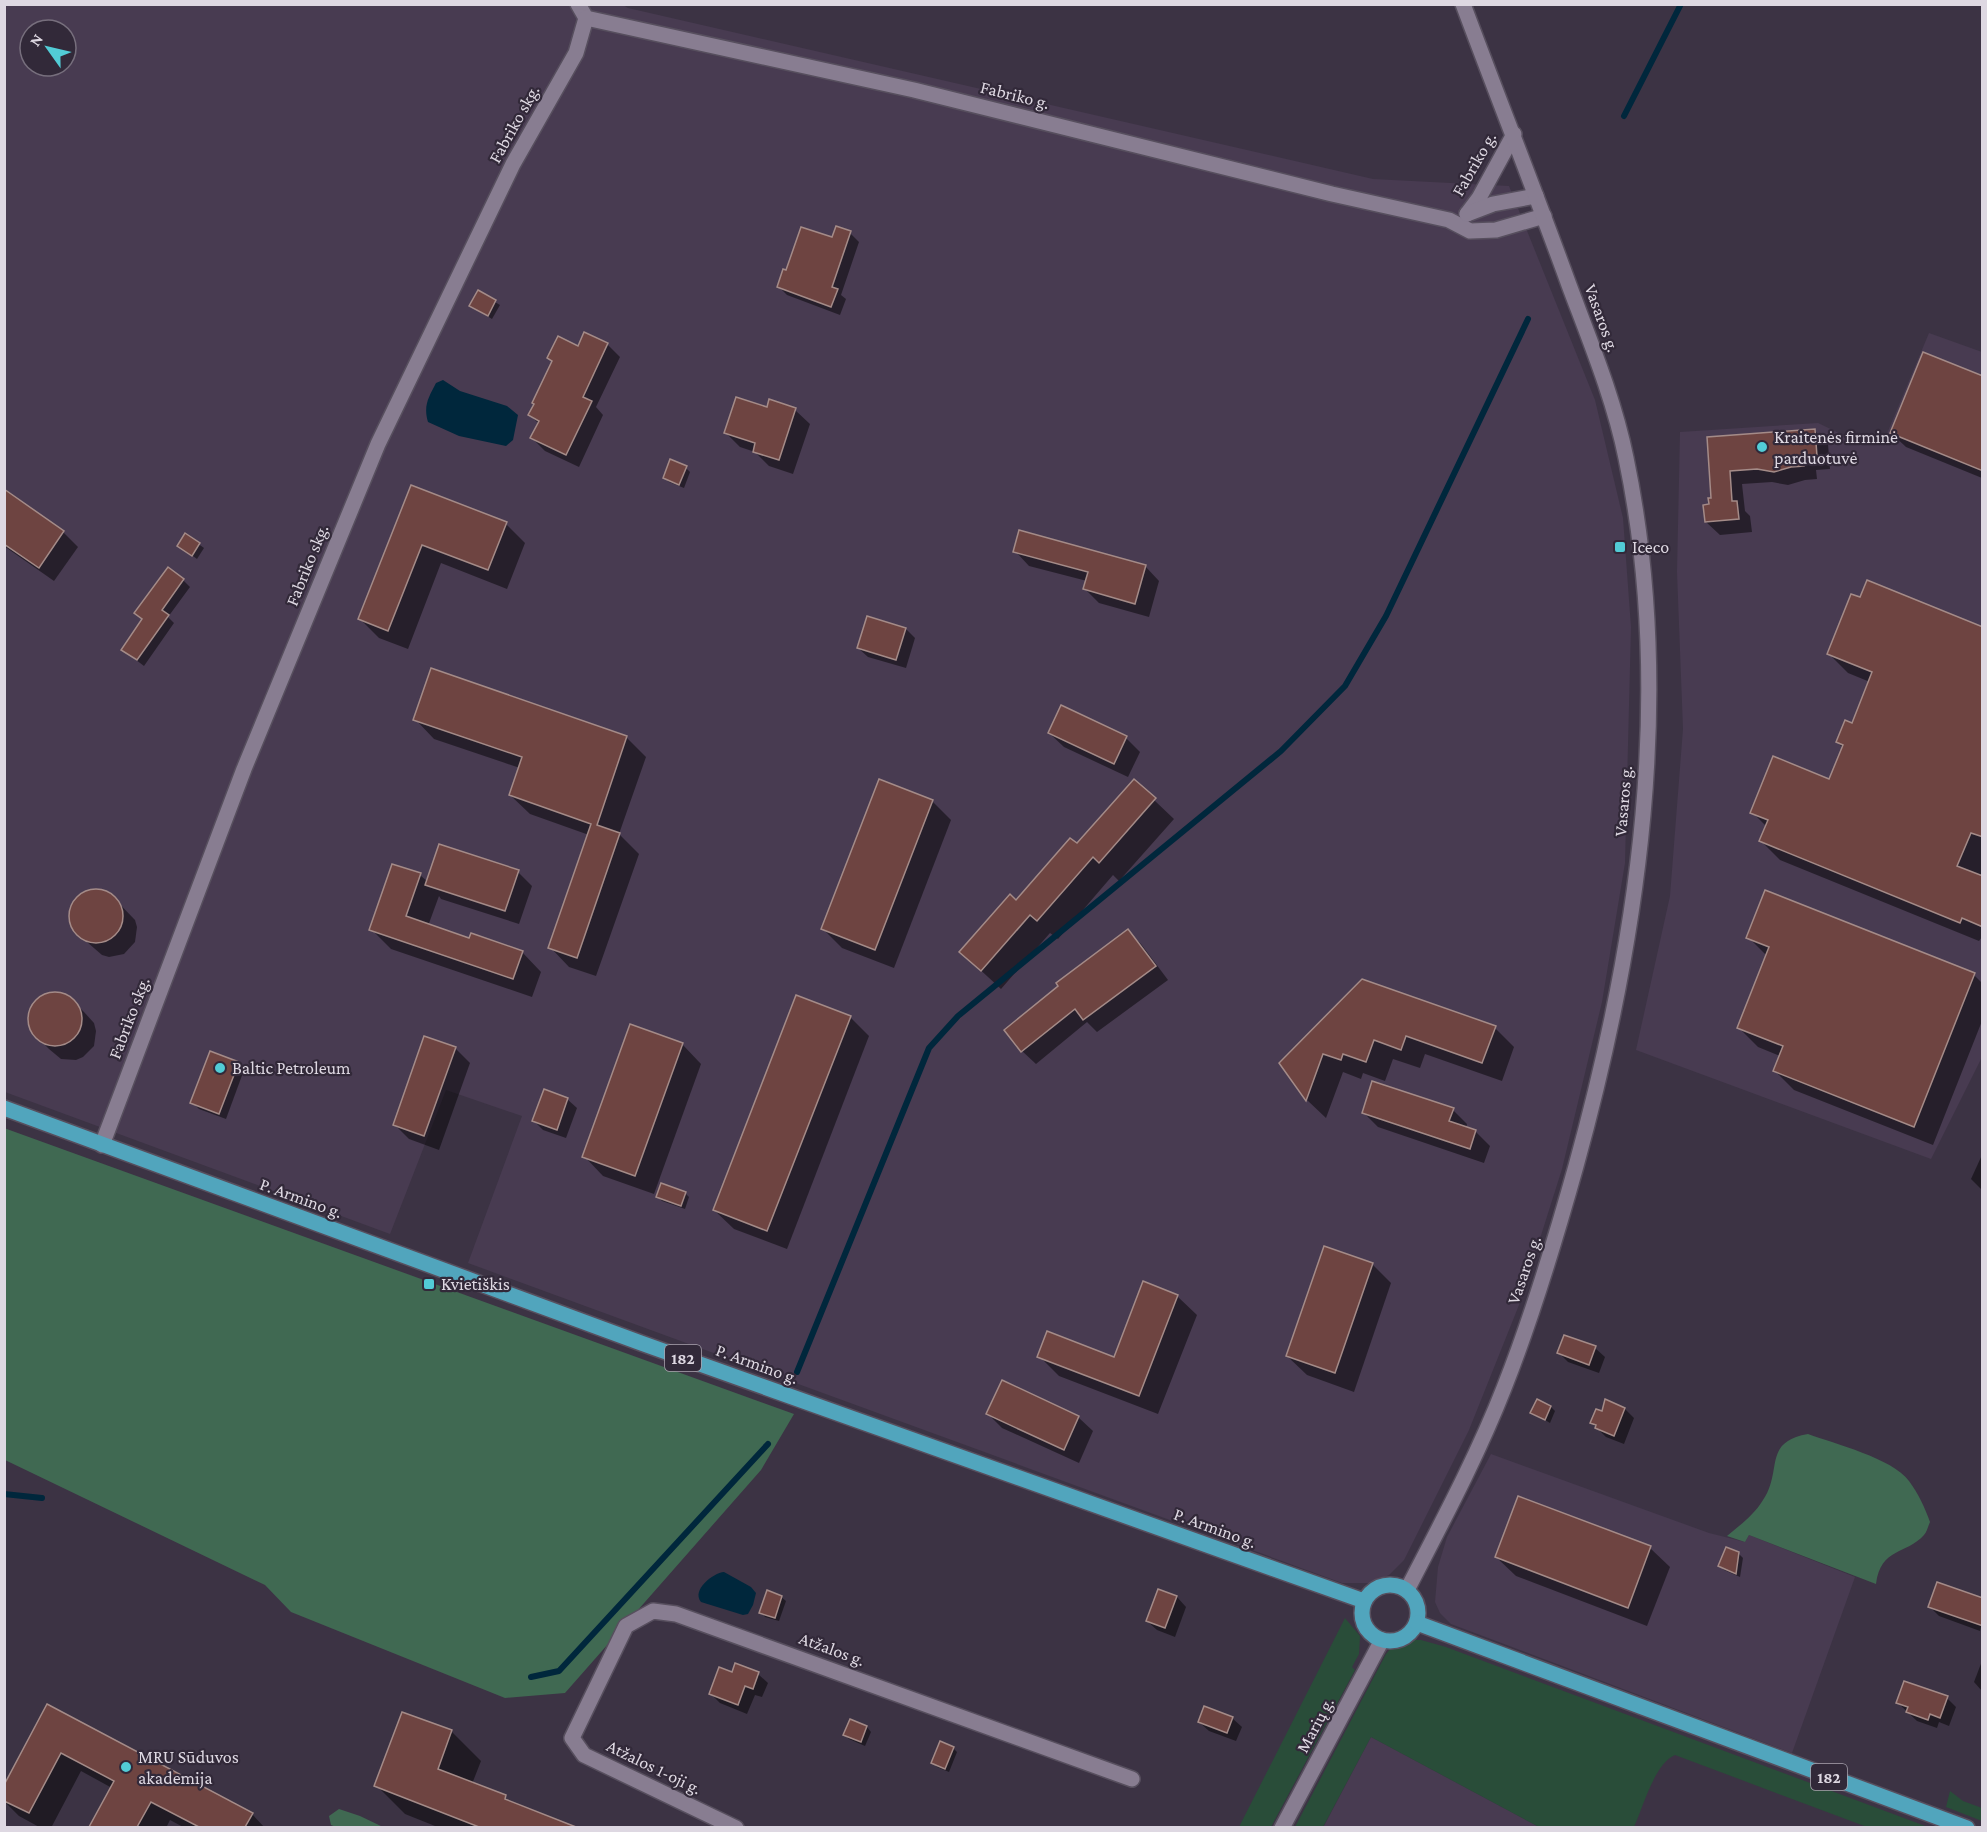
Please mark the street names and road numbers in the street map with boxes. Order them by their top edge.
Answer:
street label: Fabriko g. [978,77,1052,113]
street label: Fabriko skg. [484,82,544,166]
street label: Fabriko g. [1448,128,1500,200]
street label: Vasaros g. [1580,281,1624,355]
street label: Fabriko skg. [282,521,332,609]
street label: Vasaros g. [1610,765,1636,837]
street label: Fabriko skg. [104,974,154,1062]
street label: P. Armino g. [257,1174,345,1222]
street label: Vasaros g. [1503,1233,1545,1307]
street label: P. Armino g. [713,1340,801,1388]
road number: 182 [665,1345,701,1371]
street label: P. Armino g. [1171,1504,1259,1552]
street label: Atžalos g. [796,1628,868,1670]
street label: Marių g. [1292,1694,1338,1756]
street label: Atžalos 1-oji g. [603,1735,705,1799]
road number: 182 [1811,1764,1847,1790]

